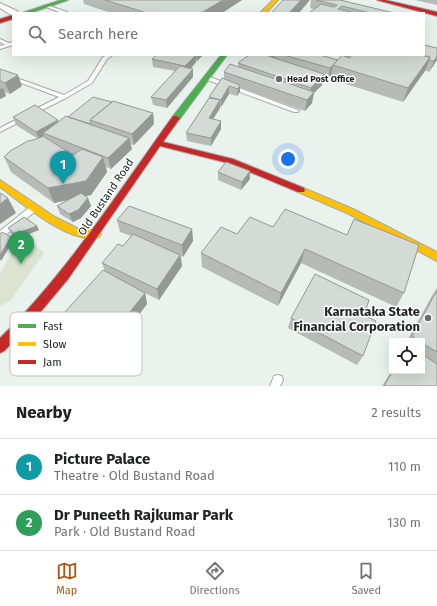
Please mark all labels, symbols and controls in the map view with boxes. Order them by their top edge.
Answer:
search box [12,12,425,56]
icon: search [26,23,48,45]
text: Search here [58,25,138,43]
marker: Head Post Office [274,74,284,84]
place label: Head Post Office [287,74,355,84]
your location [278,149,298,169]
pin: 1 [50,151,76,184]
street label: Old Bustand Road [76,156,136,238]
pin: 2 [8,231,34,264]
place label: Karnataka State Financial Corporation [293,304,420,334]
legend [10,312,142,376]
marker: Karnataka State Financial Corporation [423,313,433,323]
text: Fast [43,320,63,333]
text: Slow [43,338,67,351]
map controls [389,338,425,374]
button: locate [389,338,425,374]
text: Jam [43,356,62,369]
text: Nearby [16,402,71,423]
text: 2 results [371,405,421,420]
text: Picture Palace [54,450,150,468]
text: 1 [26,459,32,474]
text: 110 m [388,459,421,474]
text: Theatre · Old Bustand Road [54,468,215,483]
text: Dr Puneeth Rajkumar Park [54,506,233,524]
text: 2 [26,515,32,530]
text: 130 m [387,515,421,530]
text: Park · Old Bustand Road [54,524,196,539]
tab: Map [56,560,78,597]
tab: Directions [189,560,240,597]
tab: Saved [351,560,381,597]

